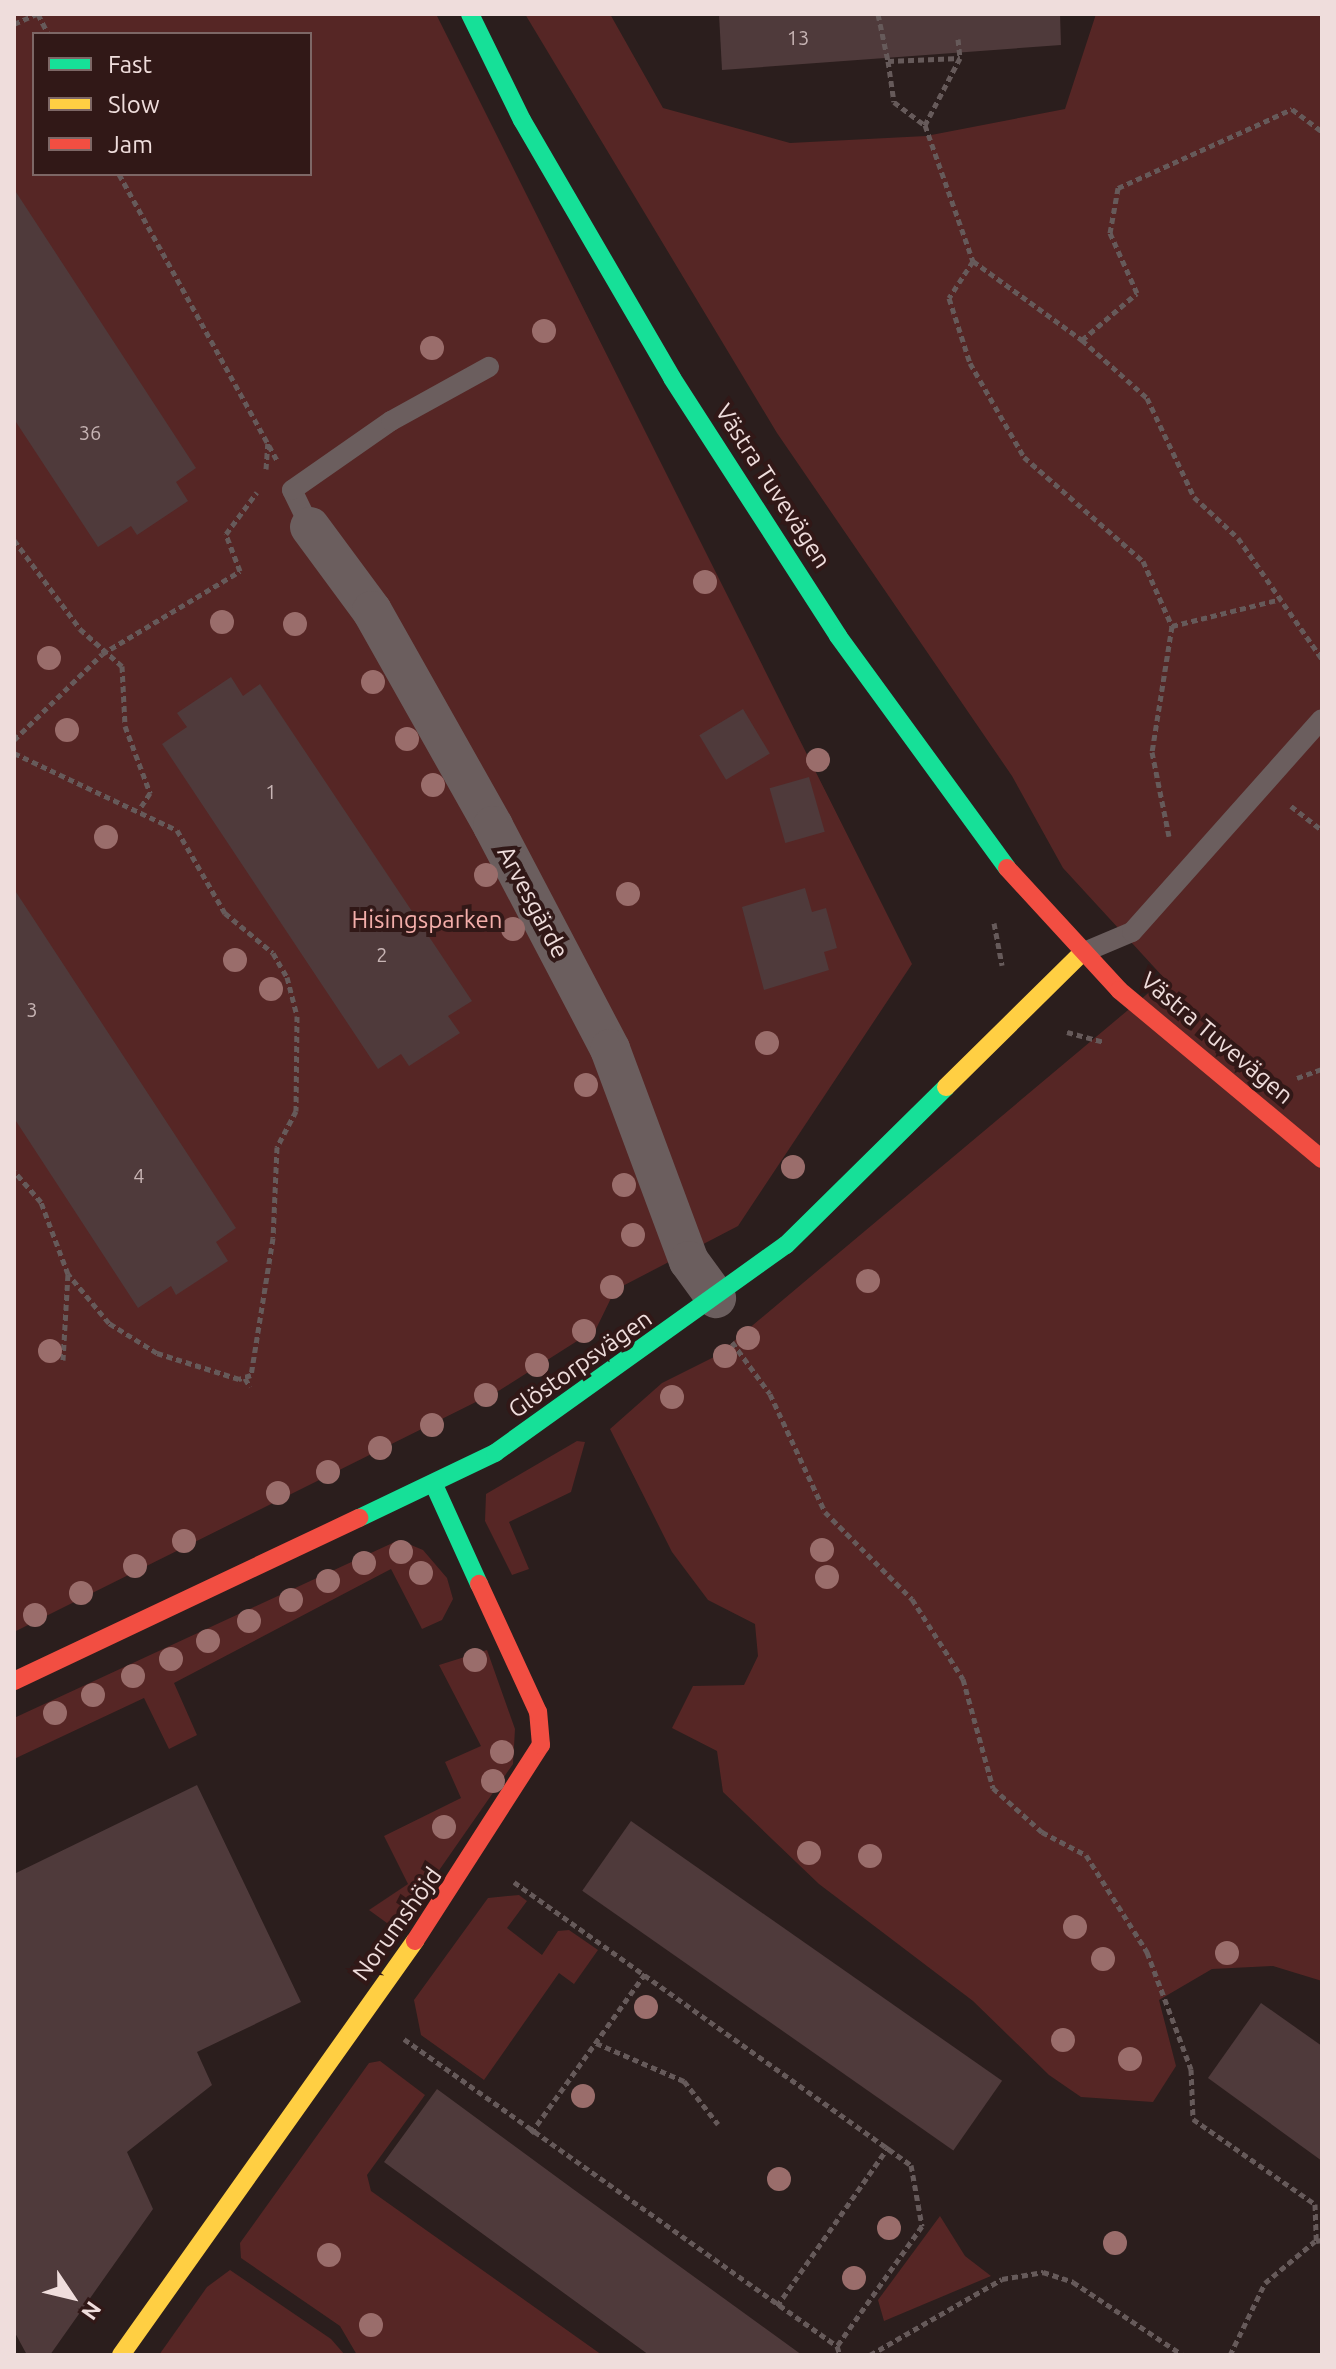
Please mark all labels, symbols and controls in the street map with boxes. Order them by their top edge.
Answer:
house number: 13 [787,25,809,49]
legend [32,32,312,176]
text: Fast [108,51,152,78]
text: Slow [108,91,160,118]
text: Jam [108,131,153,158]
street label: Västra Tuvevägen [709,399,837,573]
house number: 36 [79,420,101,444]
house number: 1 [265,779,277,803]
street label: Arvesgärde [491,841,575,963]
park label: Hisingsparken [352,906,502,934]
house number: 2 [376,942,388,966]
street label: Västra Tuvevägen [1135,966,1299,1110]
house number: 3 [26,997,38,1021]
house number: 4 [133,1163,145,1187]
street label: Glöstorpsvägen [503,1304,657,1424]
street label: Norumshöjd [346,1862,448,1986]
north arrow [32,2257,112,2337]
text: N [77,2297,107,2325]

